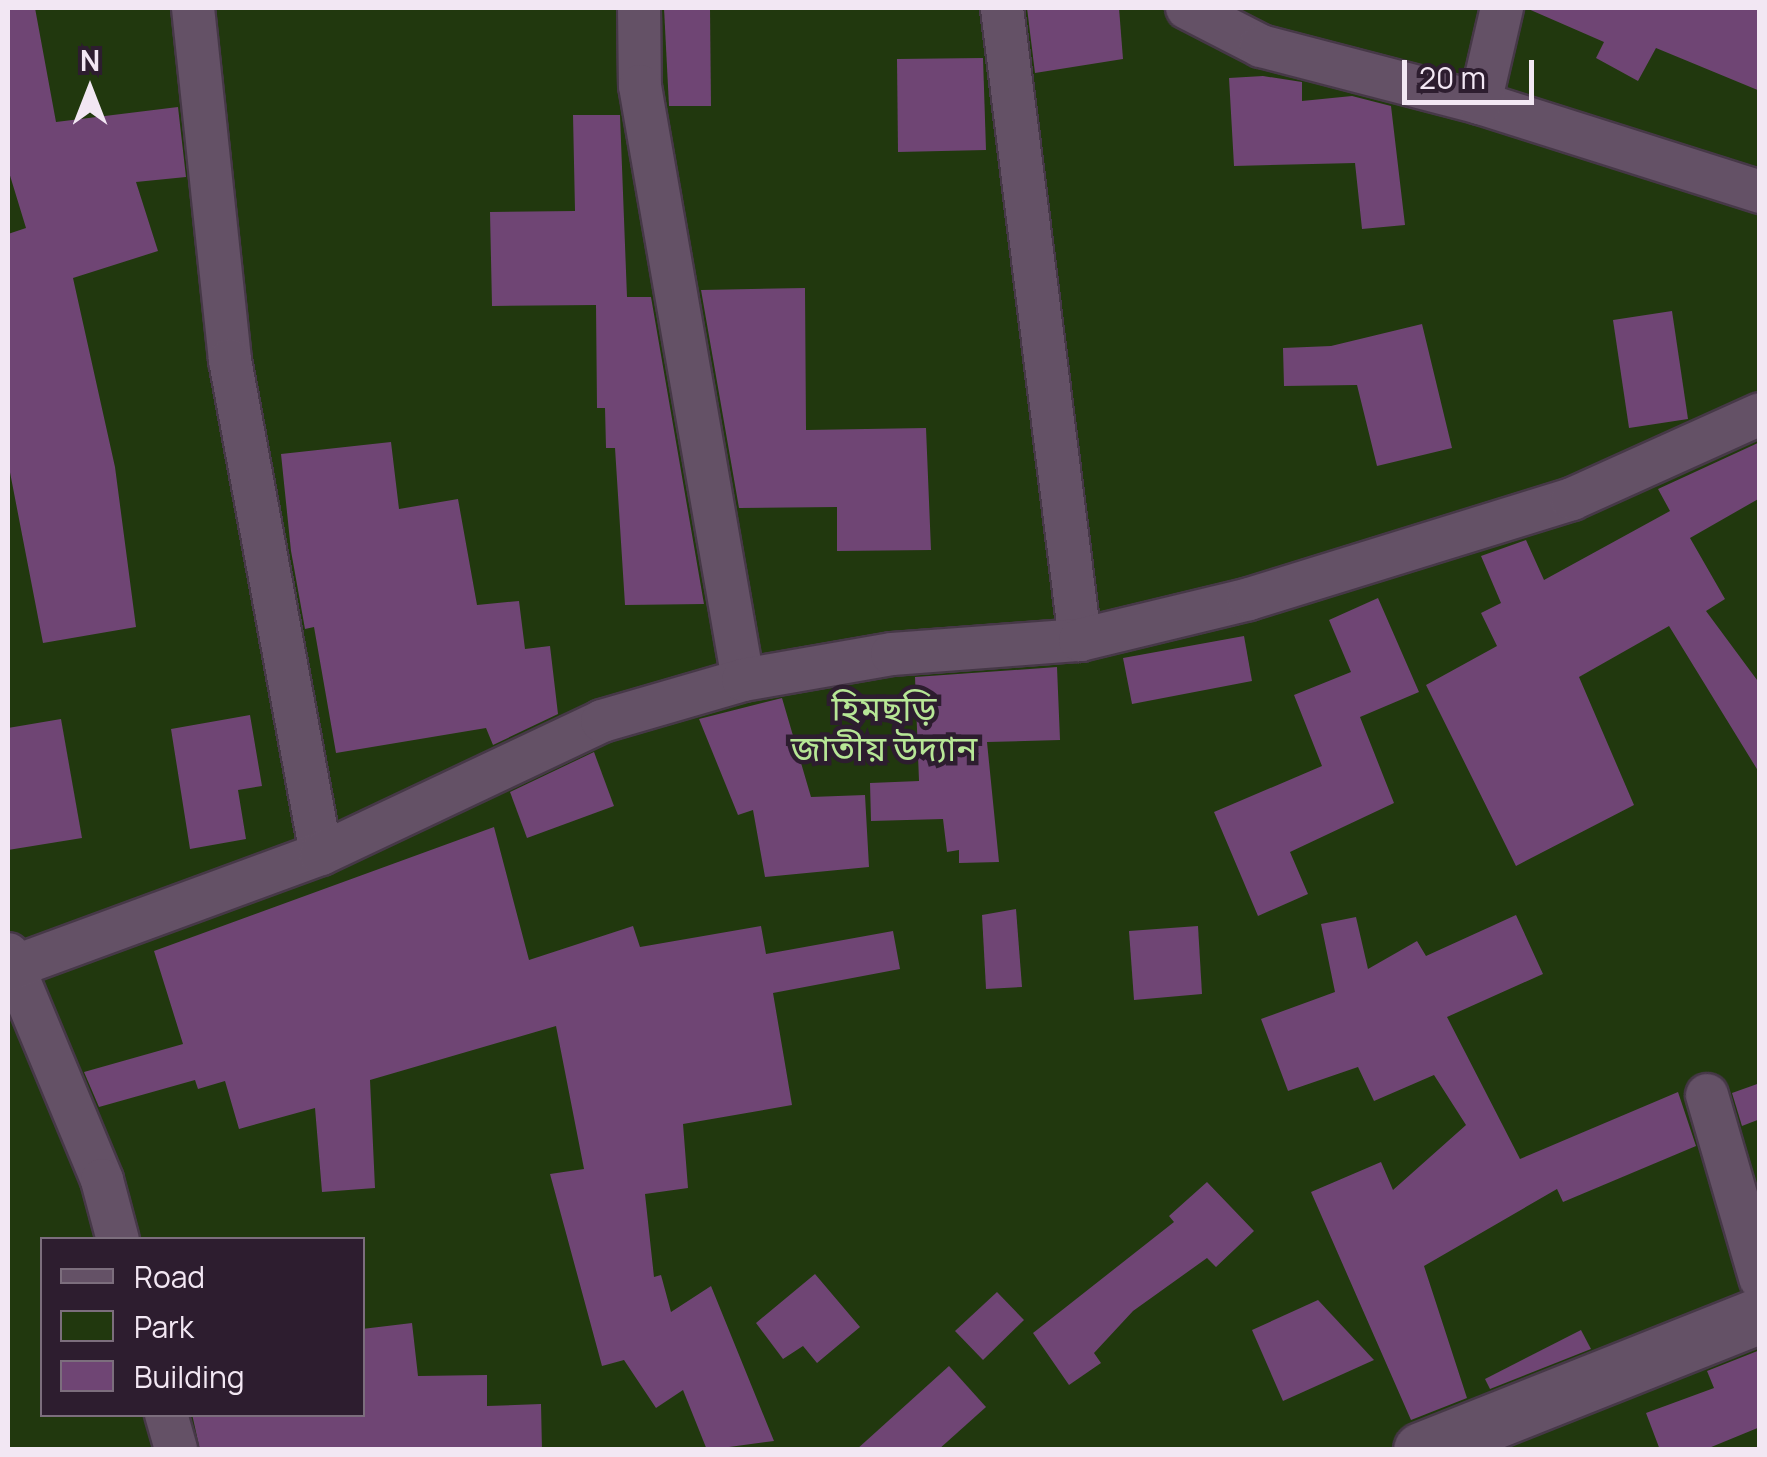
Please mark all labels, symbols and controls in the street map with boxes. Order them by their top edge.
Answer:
north arrow [40,40,140,140]
scale bar [1407,40,1540,102]
text: N [80,41,100,79]
text: 20 m [1419,57,1486,98]
park label: হিমছড়ি জাতীয় উদ্যান [791,687,977,769]
legend [40,1237,365,1417]
text: Road [134,1256,205,1297]
text: Park [134,1306,194,1347]
text: Building [134,1356,245,1397]

